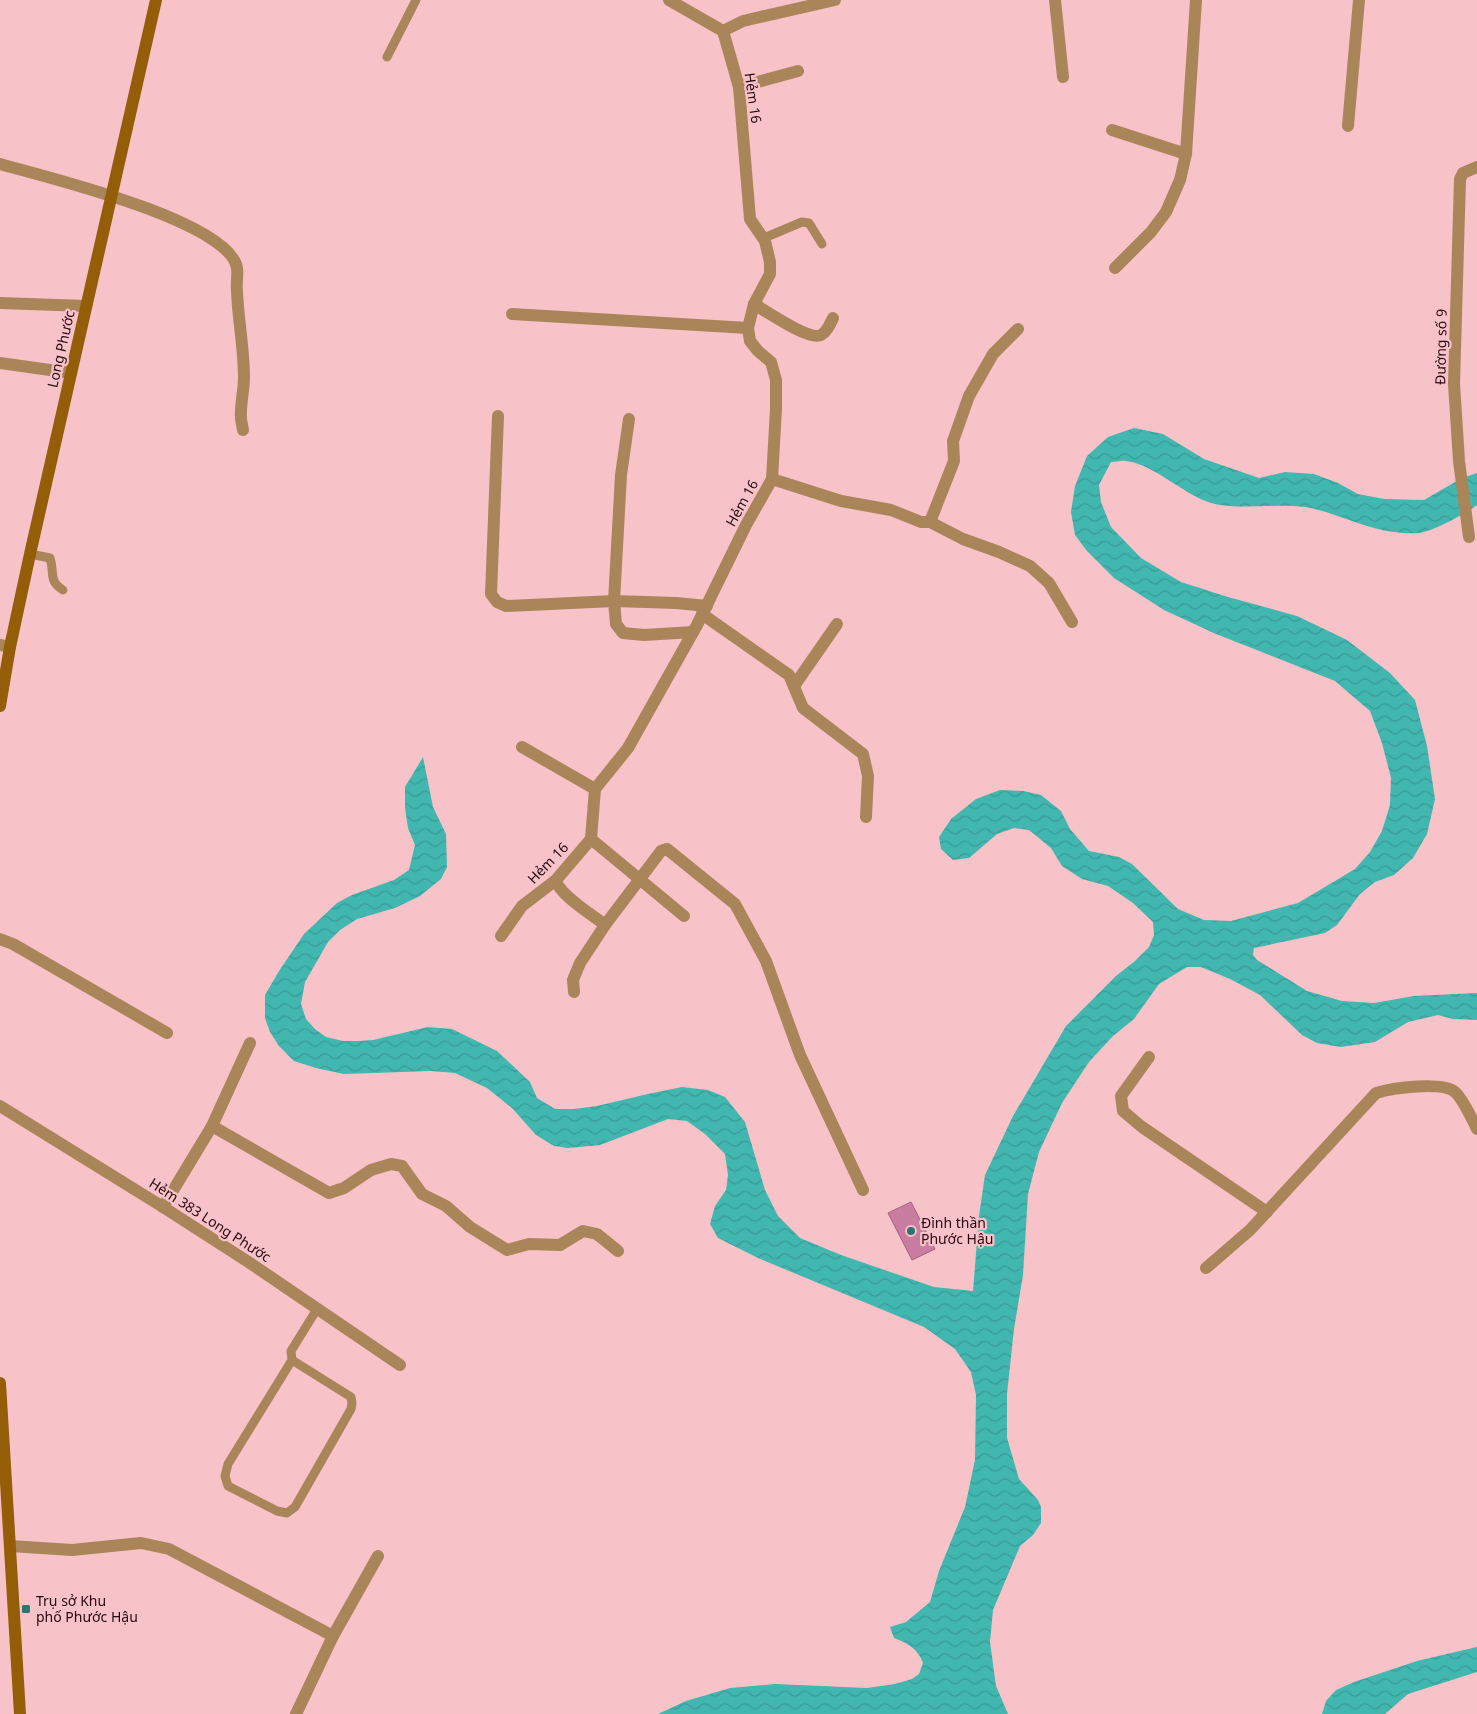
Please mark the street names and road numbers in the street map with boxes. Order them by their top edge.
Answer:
street label: Hẻm 16 [741,71,766,125]
street label: Long Phước [42,308,79,389]
street label: Đường số 9 [1430,309,1451,385]
street label: Hẻm 16 [721,476,762,530]
street label: Hẻm 16 [523,838,572,888]
street label: Hẻm 383 Long Phước [146,1173,275,1266]

